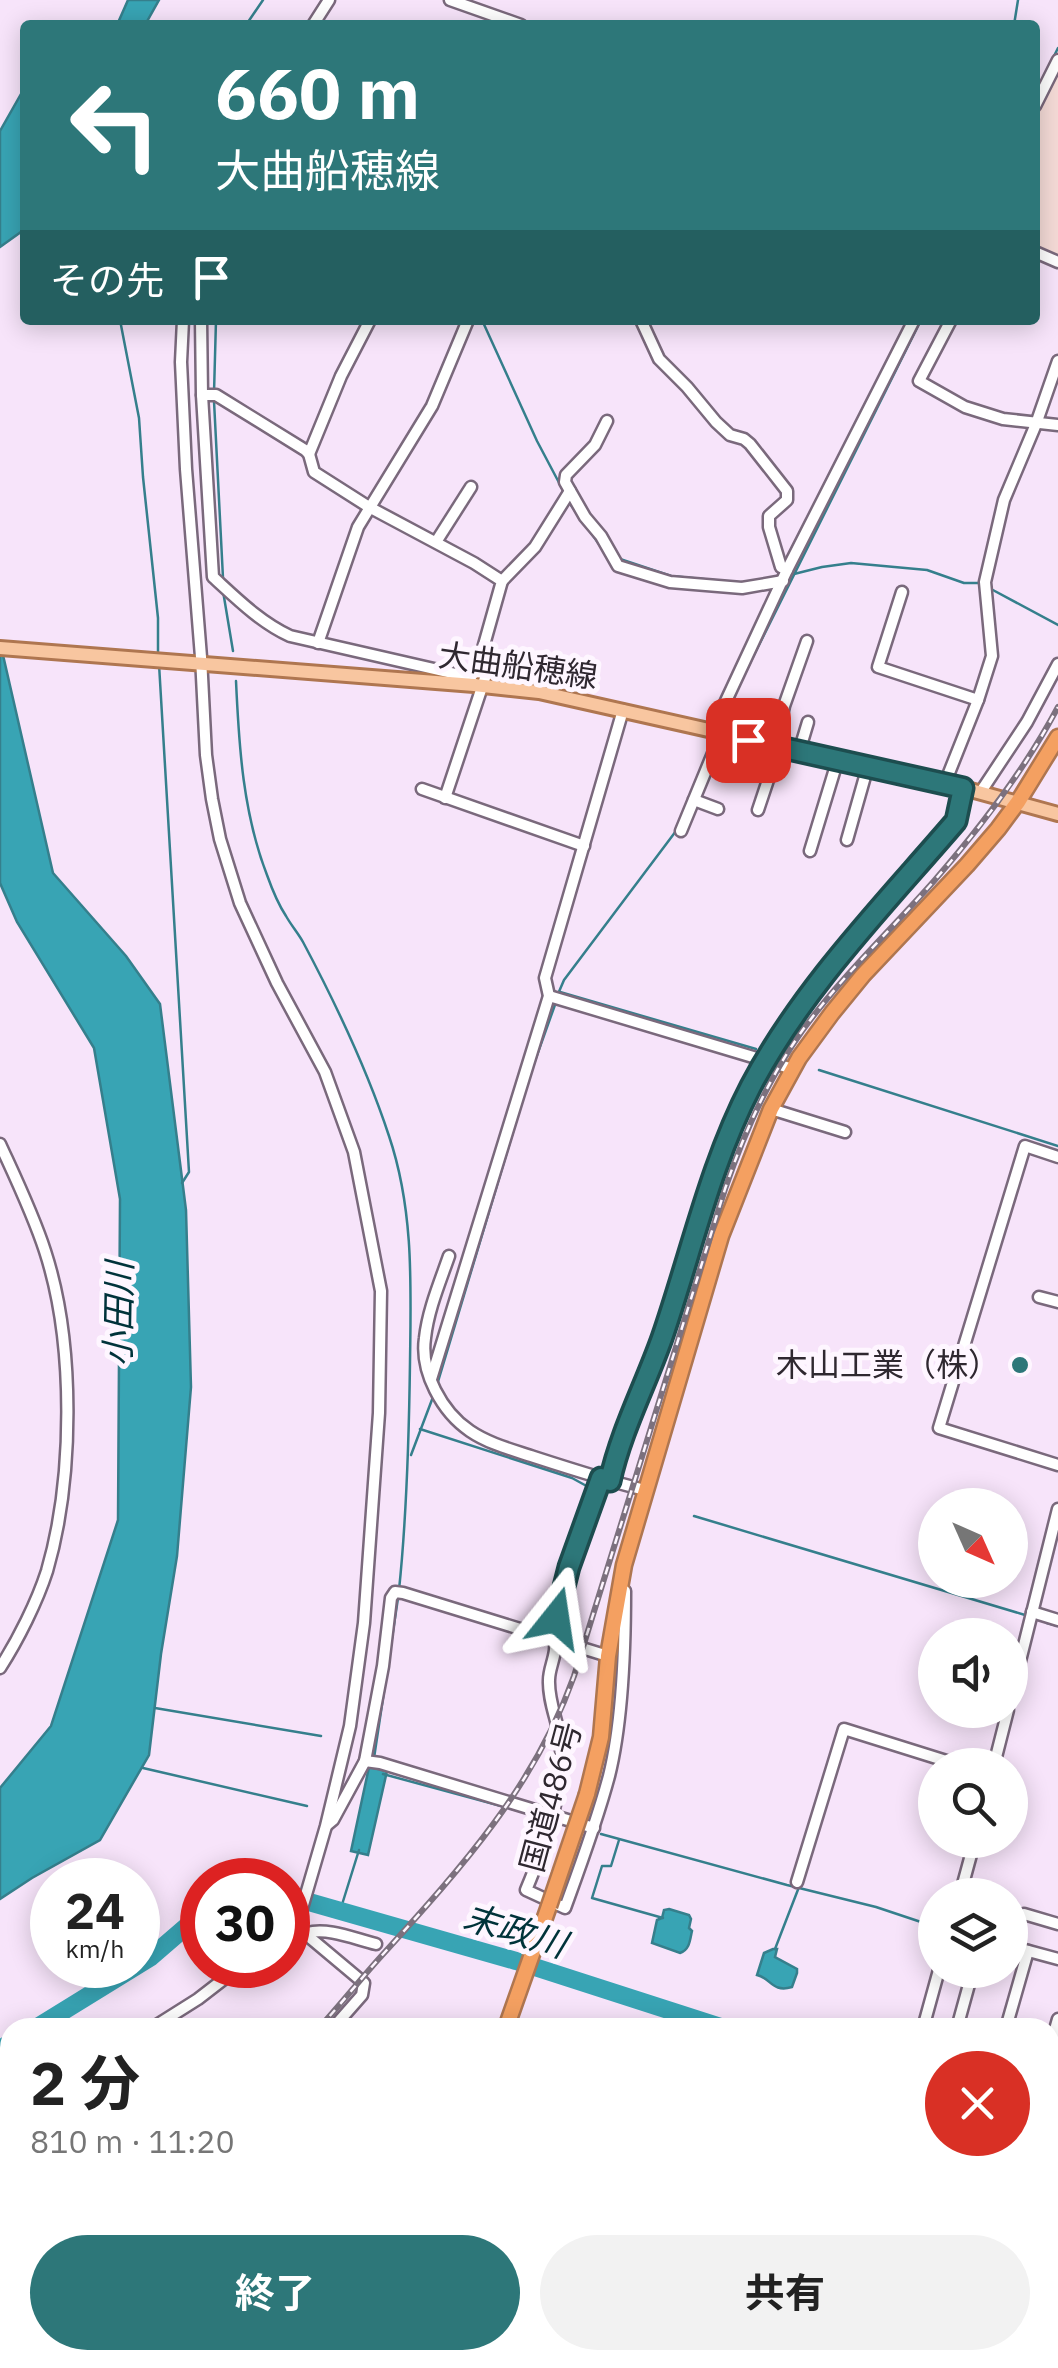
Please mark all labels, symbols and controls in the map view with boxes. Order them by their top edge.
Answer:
text: 660 m [215,47,420,138]
icon: left [50,60,180,190]
text: 大曲船穂線 [215,141,440,199]
icon: arrive [184,250,239,305]
text: その先 [50,255,164,304]
street label: 大曲船穂線 [436,633,600,697]
pin [706,698,791,783]
icon: arrive [721,713,776,768]
water label: 小田川 [94,1257,142,1367]
place label: 木山工業（株） [776,1343,1000,1385]
marker: 木山工業（株） [1009,1354,1031,1376]
north arrow [918,1488,1028,1598]
map controls [918,1488,1028,1988]
position arrow [504,1566,608,1670]
button: sound [918,1618,1028,1728]
street label: 国道486号 [510,1717,590,1876]
button: search [918,1748,1028,1858]
speed limit sign: 30 [180,1858,310,1988]
text: 24 [65,1878,125,1943]
button: layers [918,1878,1028,1988]
water label: 末政川 [458,1893,576,1969]
text: km/h [66,1932,124,1965]
text: 2 分 [30,2043,140,2122]
button: close [925,2051,1030,2156]
text: 810 m · 11:20 [30,2120,235,2162]
button: 終了 [30,2235,520,2350]
button: 共有 [540,2235,1030,2350]

